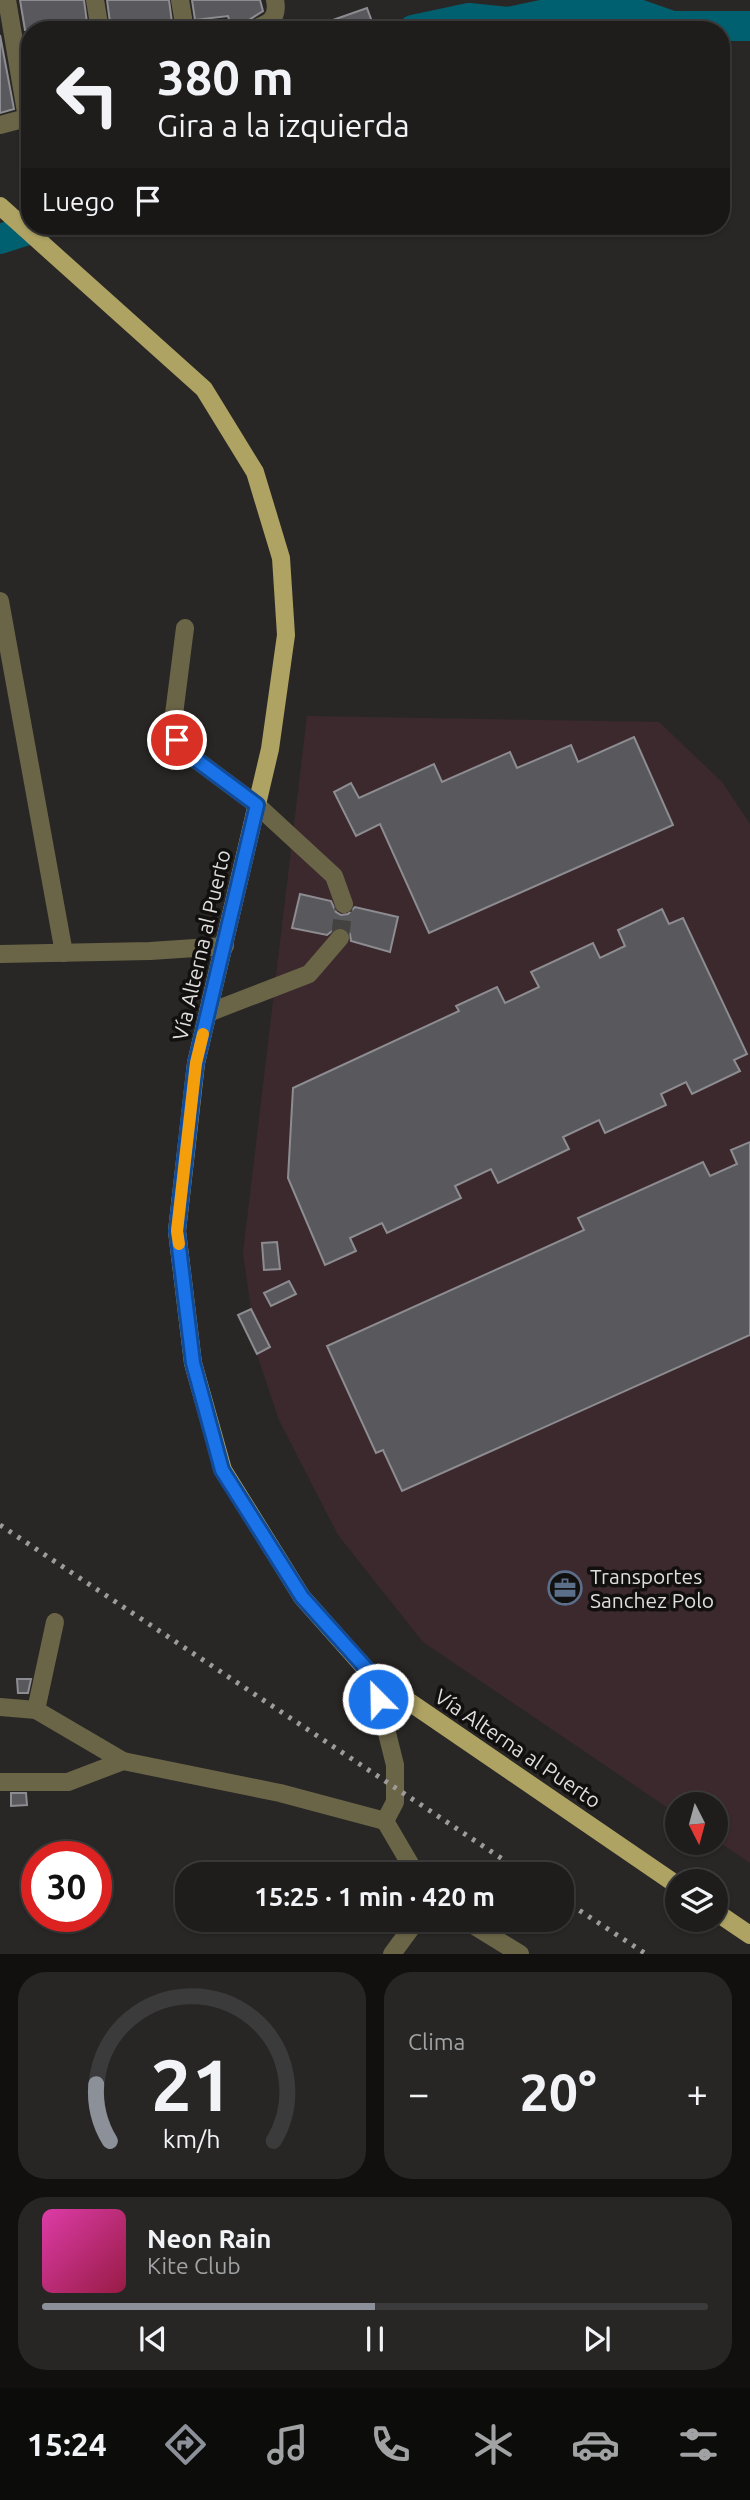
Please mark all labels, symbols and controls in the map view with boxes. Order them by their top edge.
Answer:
icon: left [42,49,133,140]
text: 380 m [157,49,294,104]
text: Gira a la izquierda [157,107,410,143]
icon: arrive [129,182,167,220]
text: Luego [42,187,115,216]
pin [147,710,207,770]
icon: arrive [158,721,196,759]
street label: Vía Alterna al Puerto [167,847,235,1043]
place label: Transportes Sanchez Polo [590,1564,714,1612]
office icon: Transportes Sanchez Polo [546,1569,584,1607]
position arrow [341,1662,415,1736]
street label: Vía Alterna al Puerto [430,1684,606,1812]
north arrow [665,1792,728,1855]
map controls [665,1792,728,1932]
speed limit sign: 30 [21,1841,112,1932]
button: layers [665,1869,728,1932]
text: 15:25 · 1 min · 420 m [254,1882,495,1911]
text: Clima [408,2029,465,2054]
text: 21 [151,2044,233,2126]
text: 20° [519,2063,597,2121]
text: − [408,2072,429,2114]
text: + [687,2072,708,2114]
text: km/h [163,2125,221,2153]
text: Neon Rain [147,2224,272,2253]
text: Kite Club [147,2253,241,2278]
icon: previous [134,2320,172,2358]
icon: pause [356,2320,394,2358]
icon: next [578,2320,616,2358]
icon: directions [161,2420,210,2469]
icon: music [263,2420,312,2469]
icon: phone [366,2420,415,2469]
icon: climate [469,2420,518,2469]
icon: car [571,2420,620,2469]
icon: filters [674,2420,723,2469]
text: 15:24 [27,2426,107,2462]

